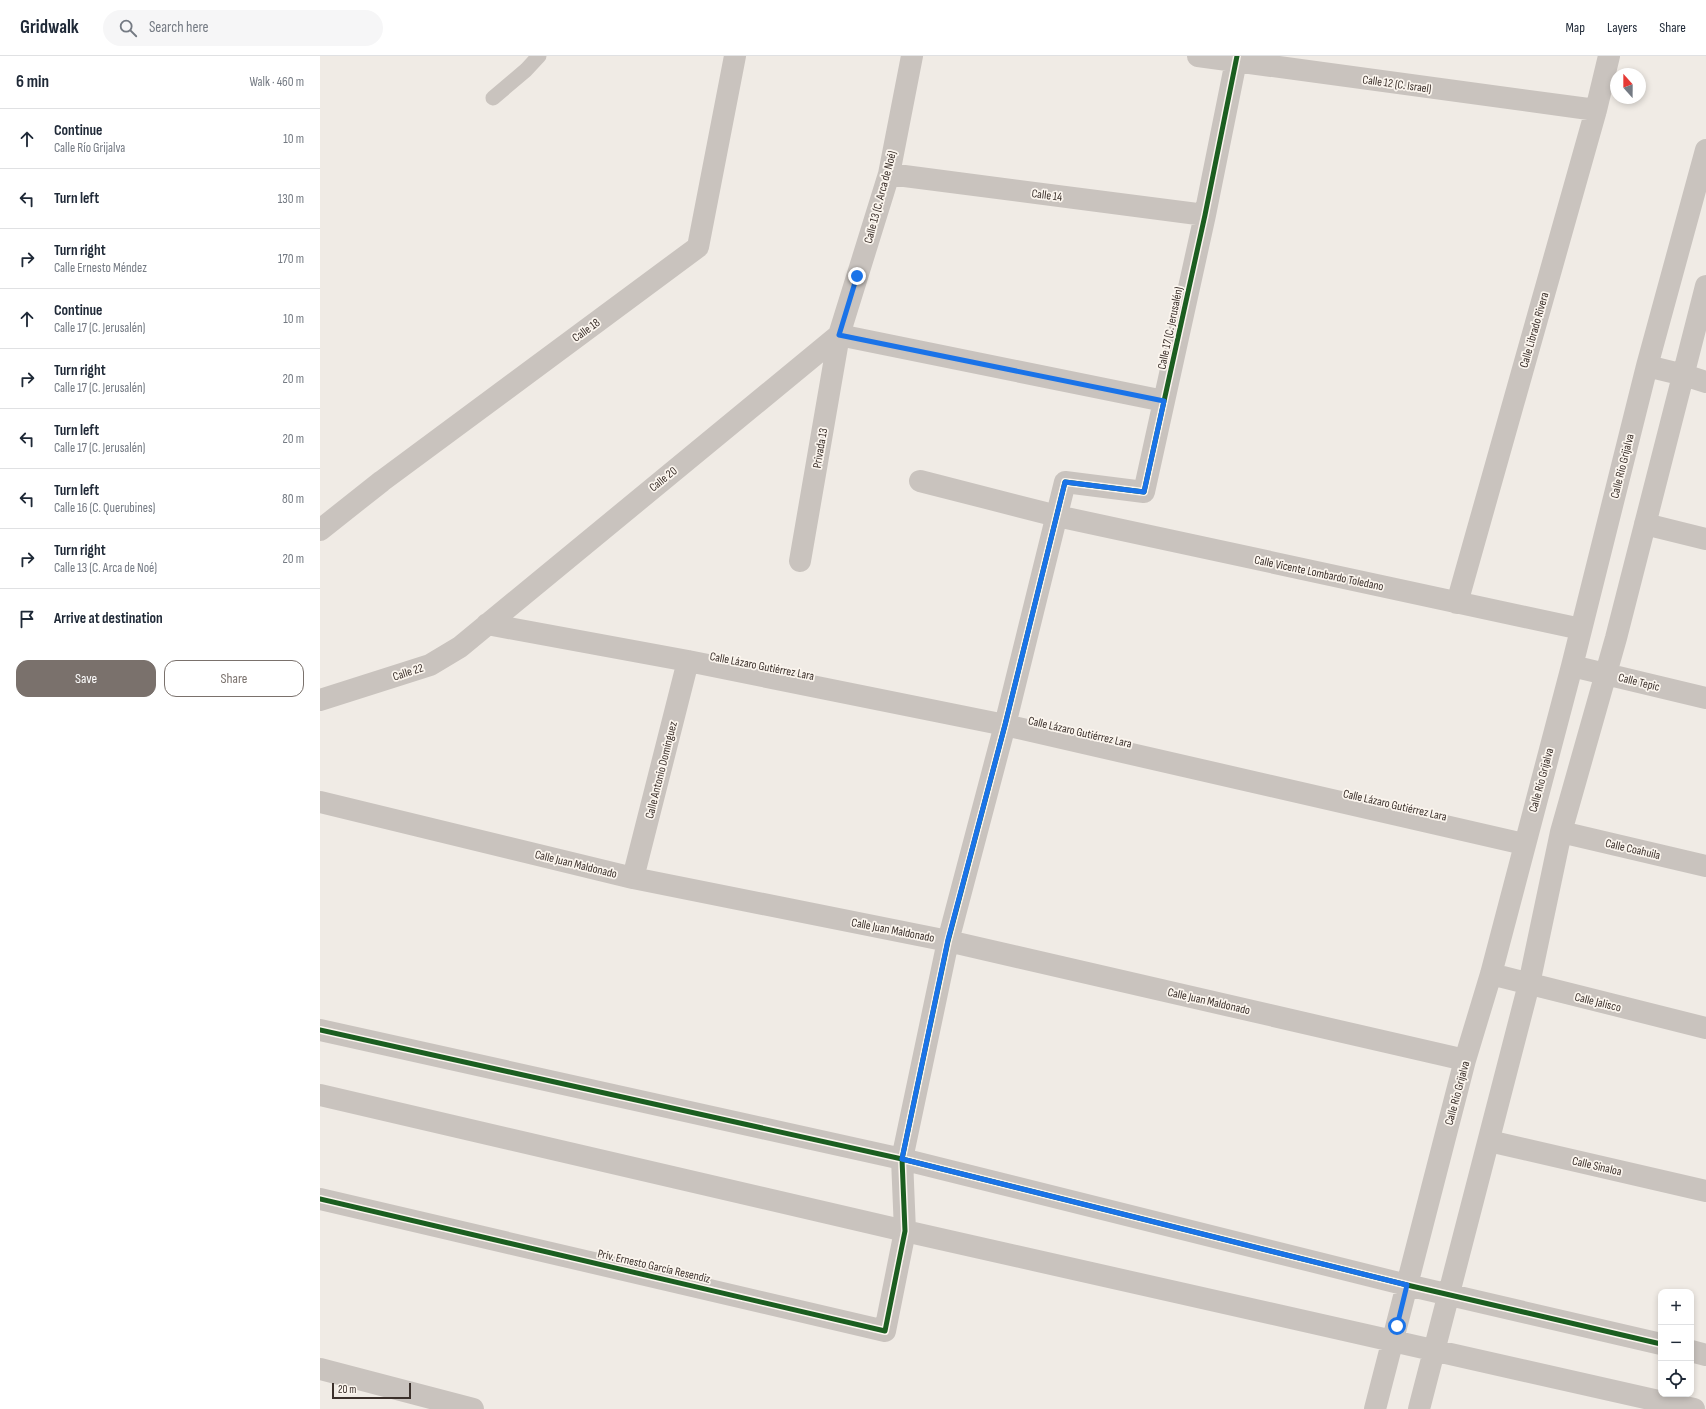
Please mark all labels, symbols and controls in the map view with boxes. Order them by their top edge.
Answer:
search box [103,10,383,46]
text: Gridwalk [20,16,79,39]
icon: search [117,17,139,39]
text: Search here [149,18,209,37]
text: Map [1565,19,1585,36]
text: Layers [1607,19,1637,36]
text: Share [1659,19,1686,36]
north arrow [1610,68,1646,104]
text: 6 min [16,72,49,92]
street label: Calle 12 (C. Israel) [1362,72,1432,97]
text: Walk · 460 m [249,74,304,90]
text: Continue [54,121,103,140]
icon: ahead [16,128,38,150]
text: 10 m [283,131,304,147]
text: Calle Río Grijalva [54,140,125,156]
street label: Calle 13 (C. Arca de Noé) [861,149,900,245]
street label: Calle 14 [1031,186,1063,205]
icon: left [16,188,38,210]
text: Turn left [54,189,99,208]
text: 130 m [278,191,304,207]
text: Turn right [54,241,106,260]
icon: right [16,248,38,270]
text: 170 m [278,251,304,267]
text: Calle Ernesto Méndez [54,260,147,276]
route end [848,267,866,285]
street label: Calle 17 (C. Jerusalén) [1154,285,1187,371]
street label: Calle Librado Rivera [1517,290,1553,370]
text: Continue [54,301,103,320]
icon: ahead [16,308,38,330]
text: 10 m [283,311,304,327]
street label: Calle 18 [569,315,603,346]
text: Calle 17 (C. Jerusalén) [54,320,145,336]
text: Turn right [54,361,106,380]
icon: right [16,368,38,390]
text: 20 m [282,371,304,387]
text: Calle 17 (C. Jerusalén) [54,380,145,396]
text: Turn left [54,421,99,440]
street label: Privada 13 [810,427,831,469]
icon: left [16,428,38,450]
text: 20 m [282,431,304,447]
street label: Calle Río Grijalva [1607,432,1638,500]
text: Calle 17 (C. Jerusalén) [54,440,145,456]
street label: Calle 20 [646,464,680,495]
text: Turn left [54,481,99,500]
icon: left [16,488,38,510]
text: 80 m [282,491,304,507]
text: Calle 16 (C. Querubines) [54,500,155,516]
text: Turn right [54,541,106,560]
icon: right [16,548,38,570]
text: 20 m [282,551,304,567]
street label: Calle Vicente Lombardo Toledano [1253,552,1385,595]
text: Calle 13 (C. Arca de Noé) [54,560,157,576]
icon: arrive [16,608,38,630]
text: Arrive at destination [54,609,163,628]
street label: Calle Lázaro Gutiérrez Lara [708,649,816,684]
button: Save [16,660,156,697]
button: Share [164,660,304,697]
street label: Calle 22 [391,660,425,684]
street label: Calle Tepic [1617,670,1661,695]
street label: Calle Lázaro Gutiérrez Lara [1027,713,1134,752]
street label: Calle Antonio Domínguez [642,719,681,820]
street label: Calle Río Grijalva [1526,746,1557,814]
street label: Calle Lázaro Gutiérrez Lara [1342,786,1449,825]
street label: Calle Coahuila [1604,836,1662,863]
street label: Calle Juan Maldonado [533,847,619,882]
street label: Calle Juan Maldonado [850,915,936,946]
street label: Calle Juan Maldonado [1166,985,1252,1018]
street label: Calle Jalisco [1573,989,1623,1015]
street label: Calle Río Grijalva [1442,1059,1473,1127]
street label: Calle Sinaloa [1571,1154,1623,1180]
street label: Priv. Ernesto García Resendiz [596,1246,712,1287]
map controls [1658,1289,1694,1397]
button: + [1658,1289,1694,1325]
route start [1388,1317,1406,1335]
button: − [1658,1325,1694,1361]
button: locate [1658,1361,1694,1397]
scale bar [332,1381,411,1400]
text: 20 m [338,1383,356,1396]

